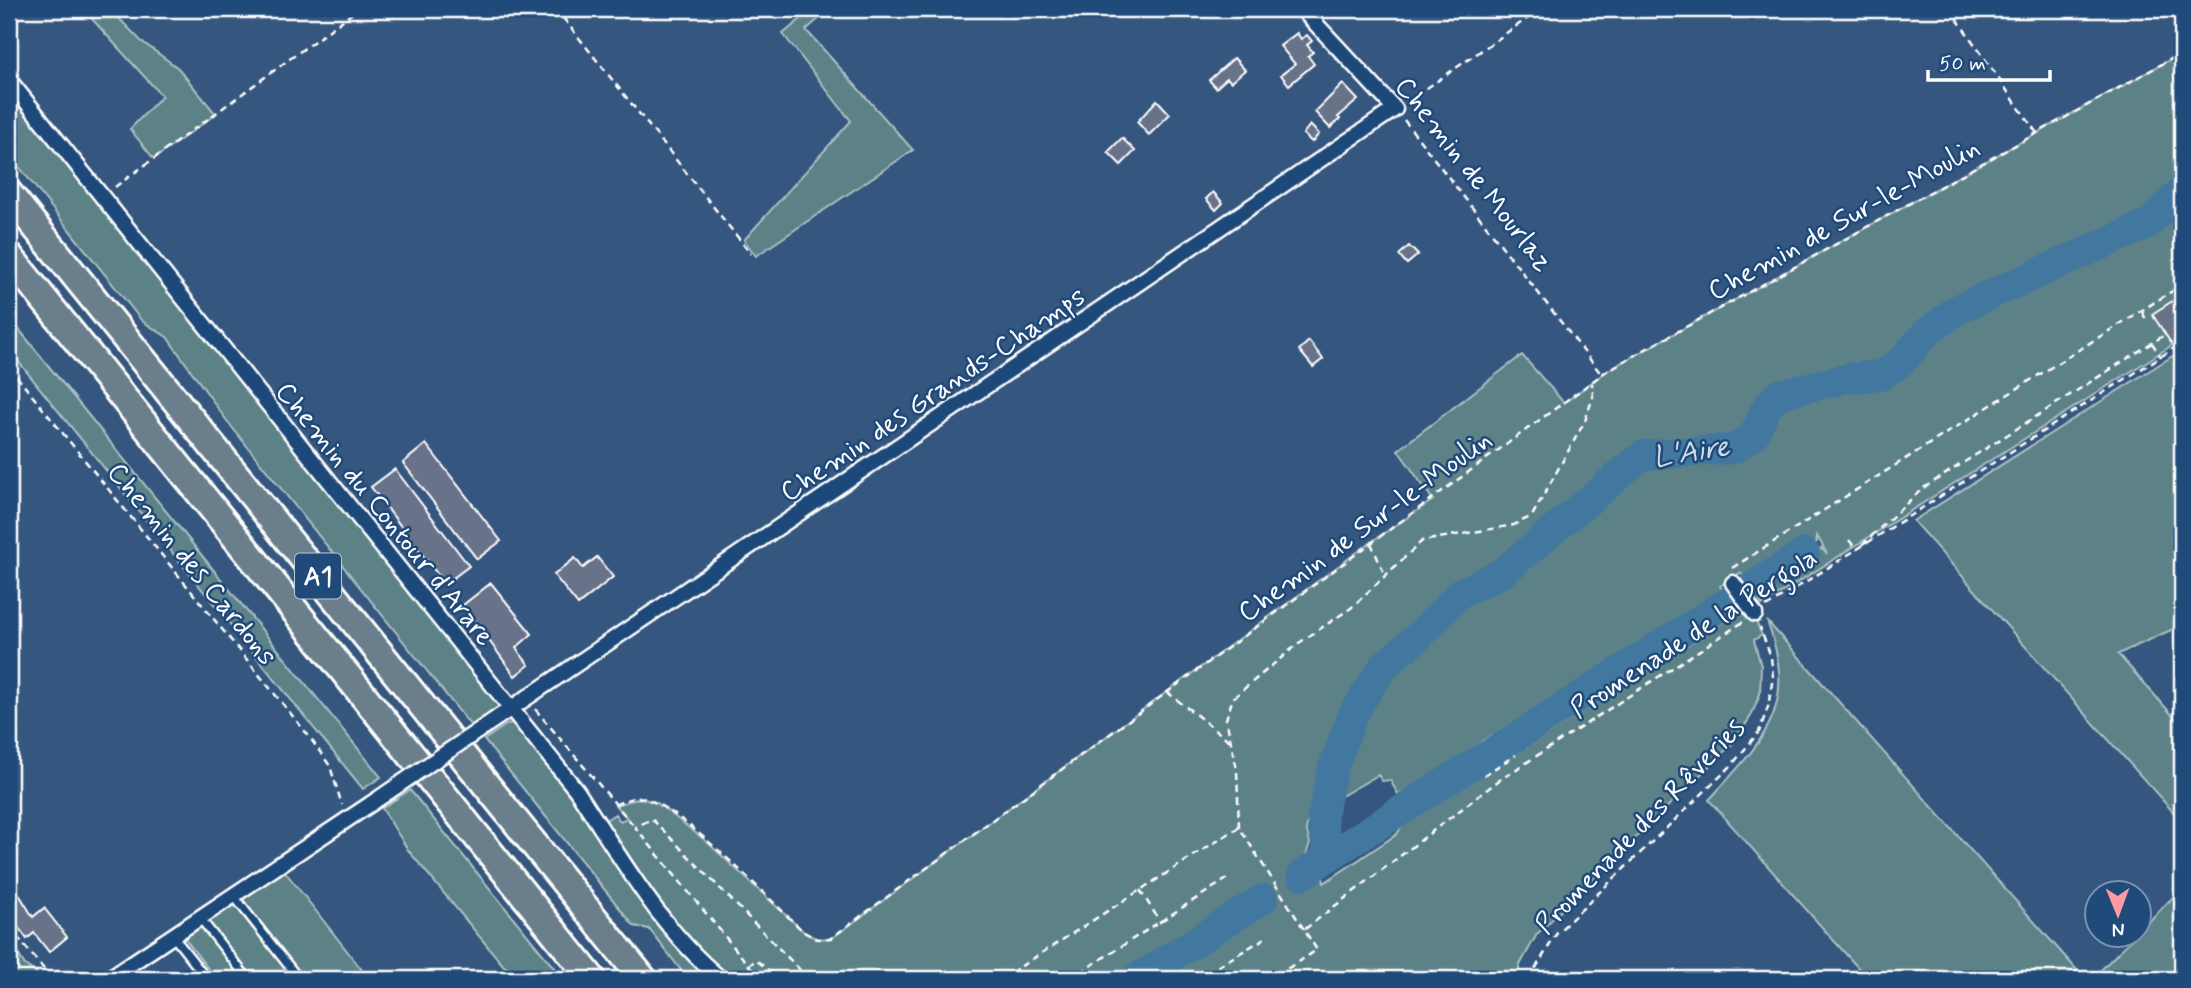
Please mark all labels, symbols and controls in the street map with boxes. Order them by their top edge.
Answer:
scale bar [1928,38,2051,82]
text: 50 m [1939,50,1986,78]
street label: Chemin de Mourlaz [1385,70,1561,279]
street label: Chemin de Sur-le-Moulin [1702,130,1987,310]
street label: Chemin des Grands-Champs [774,279,1093,511]
street label: Chemin du Contour d'Arare [266,375,502,654]
street label: Chemin de Sur-le-Moulin [1231,422,1500,632]
water label: L'Aire [1650,427,1733,478]
street label: Chemin des Cardons [98,455,284,674]
street label: Promenade de la Pergola [1564,540,1827,730]
road number: A1 [295,554,341,598]
street label: Promenade des Rêveries [1528,710,1754,943]
north arrow [2082,880,2152,950]
text: N [2112,917,2125,942]

